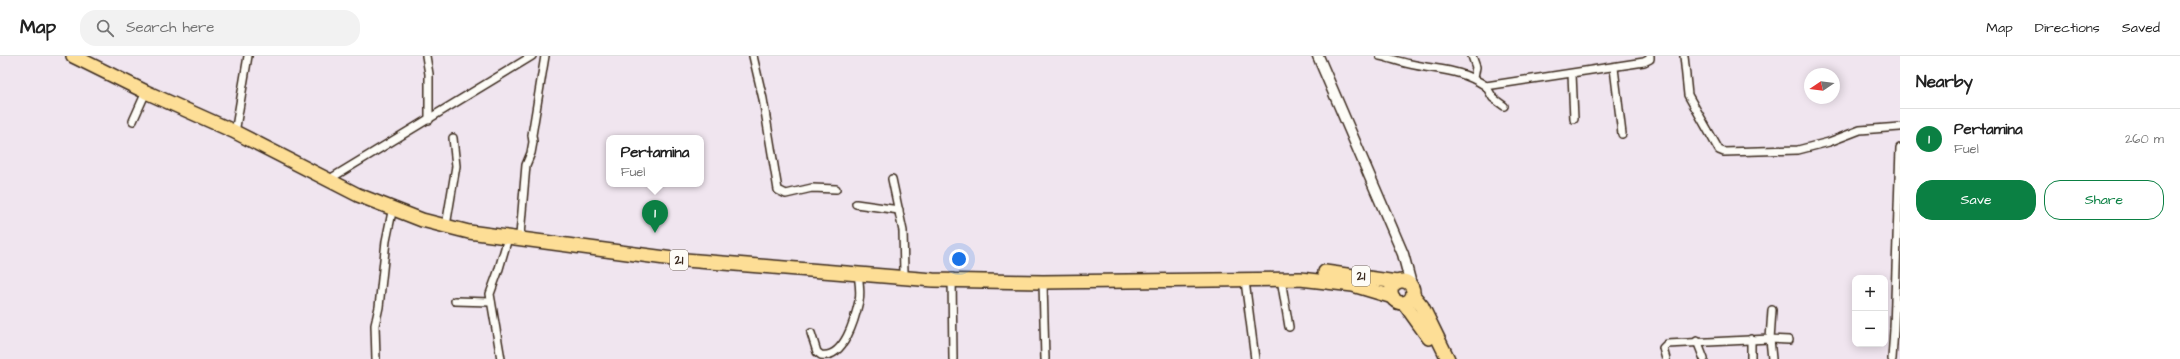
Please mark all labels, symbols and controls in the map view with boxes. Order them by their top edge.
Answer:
search box [80,10,360,46]
text: Map [20,14,56,41]
icon: search [94,17,116,39]
text: Search here [126,17,215,38]
text: Map [1986,18,2013,38]
text: Directions [2035,18,2100,38]
text: Saved [2122,18,2160,38]
north arrow [1804,68,1840,104]
text: Nearby [1916,70,1973,94]
text: Pertamina [1954,119,2023,140]
text: 1 [1928,130,1930,148]
text: 260 m [2125,130,2164,148]
popup [606,135,704,187]
text: Fuel [1954,140,1979,158]
text: Pertamina [621,142,689,163]
text: Fuel [621,163,645,181]
button: Save [1916,180,2036,220]
button: Share [2044,180,2164,220]
pin: 1 [642,200,668,233]
your location [949,249,969,269]
road number: 21 [670,250,688,270]
road number: 21 [1352,266,1370,286]
map controls [1852,275,1888,347]
button: + [1852,275,1888,311]
button: − [1852,311,1888,347]

